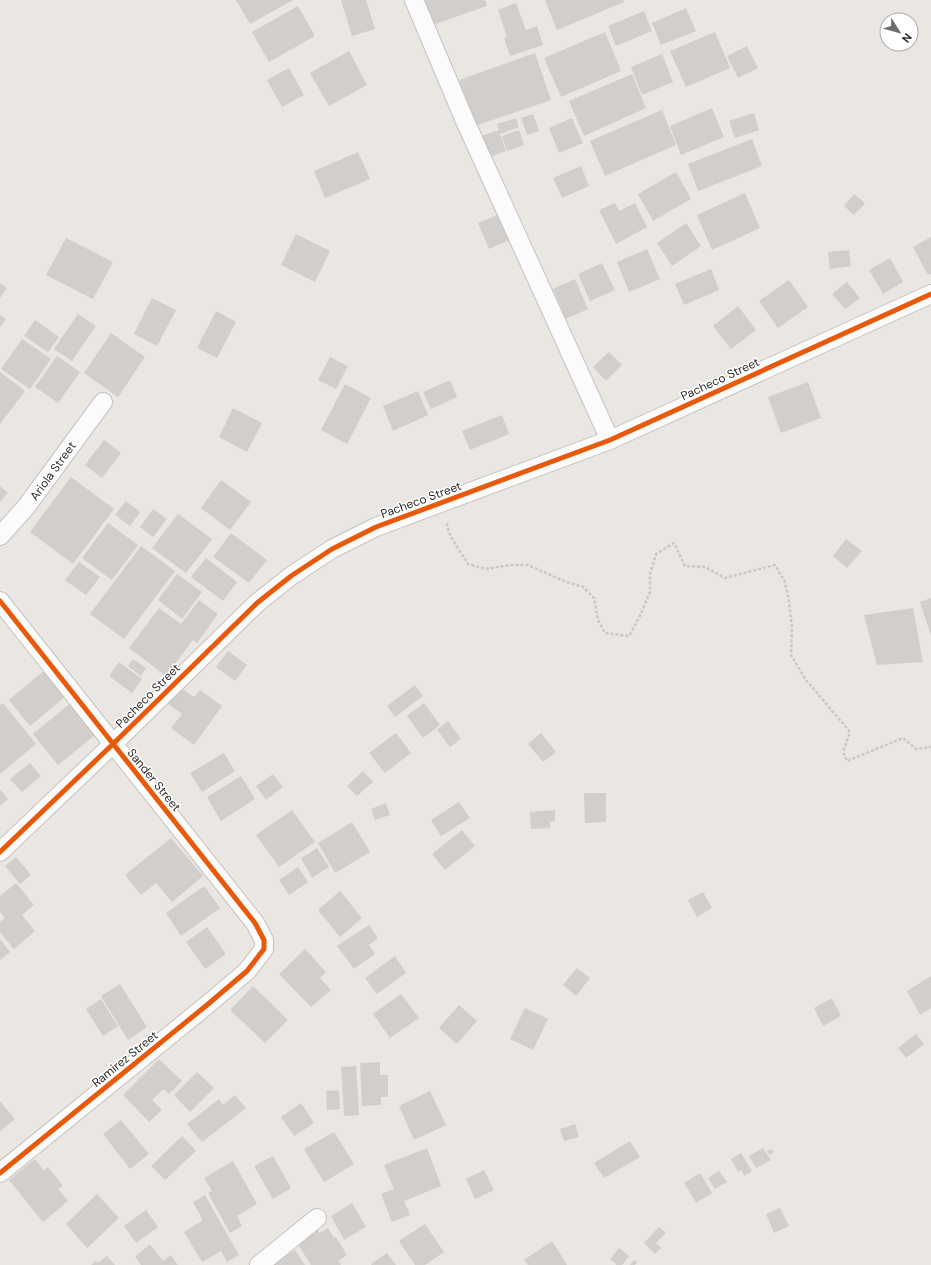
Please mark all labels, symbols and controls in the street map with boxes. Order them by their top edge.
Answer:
north arrow [879,12,919,52]
text: N [899,31,915,45]
street label: Pacheco Street [678,354,762,404]
street label: Ariola Street [26,438,80,504]
street label: Pacheco Street [378,478,464,522]
street label: Pacheco Street [112,660,184,732]
street label: Sander Street [124,745,184,815]
street label: Ramirez Street [89,1027,162,1091]

